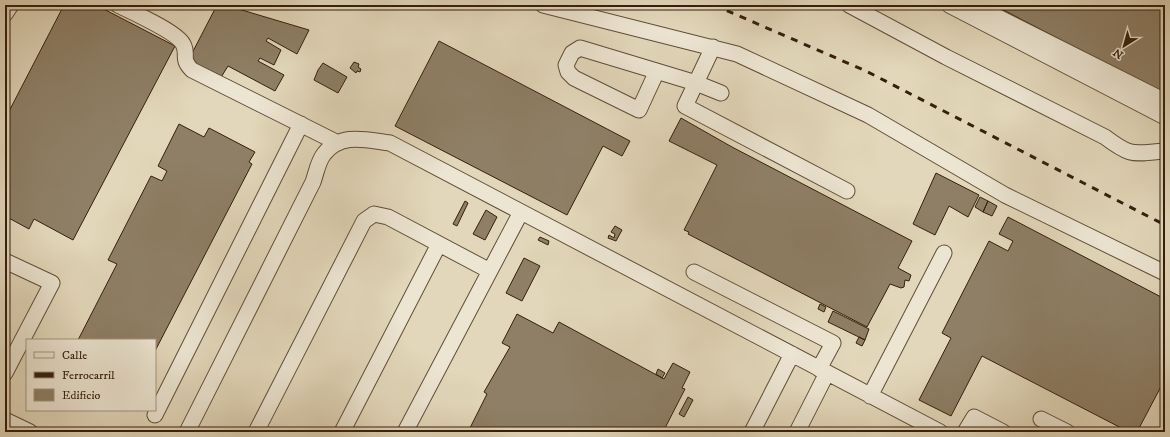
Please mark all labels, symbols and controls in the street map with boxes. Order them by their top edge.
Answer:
north arrow [1104,26,1144,66]
text: N [1111,45,1126,61]
legend [26,339,156,411]
text: Calle [62,348,87,363]
text: Ferrocarril [62,368,115,383]
text: Edificio [62,388,101,403]

